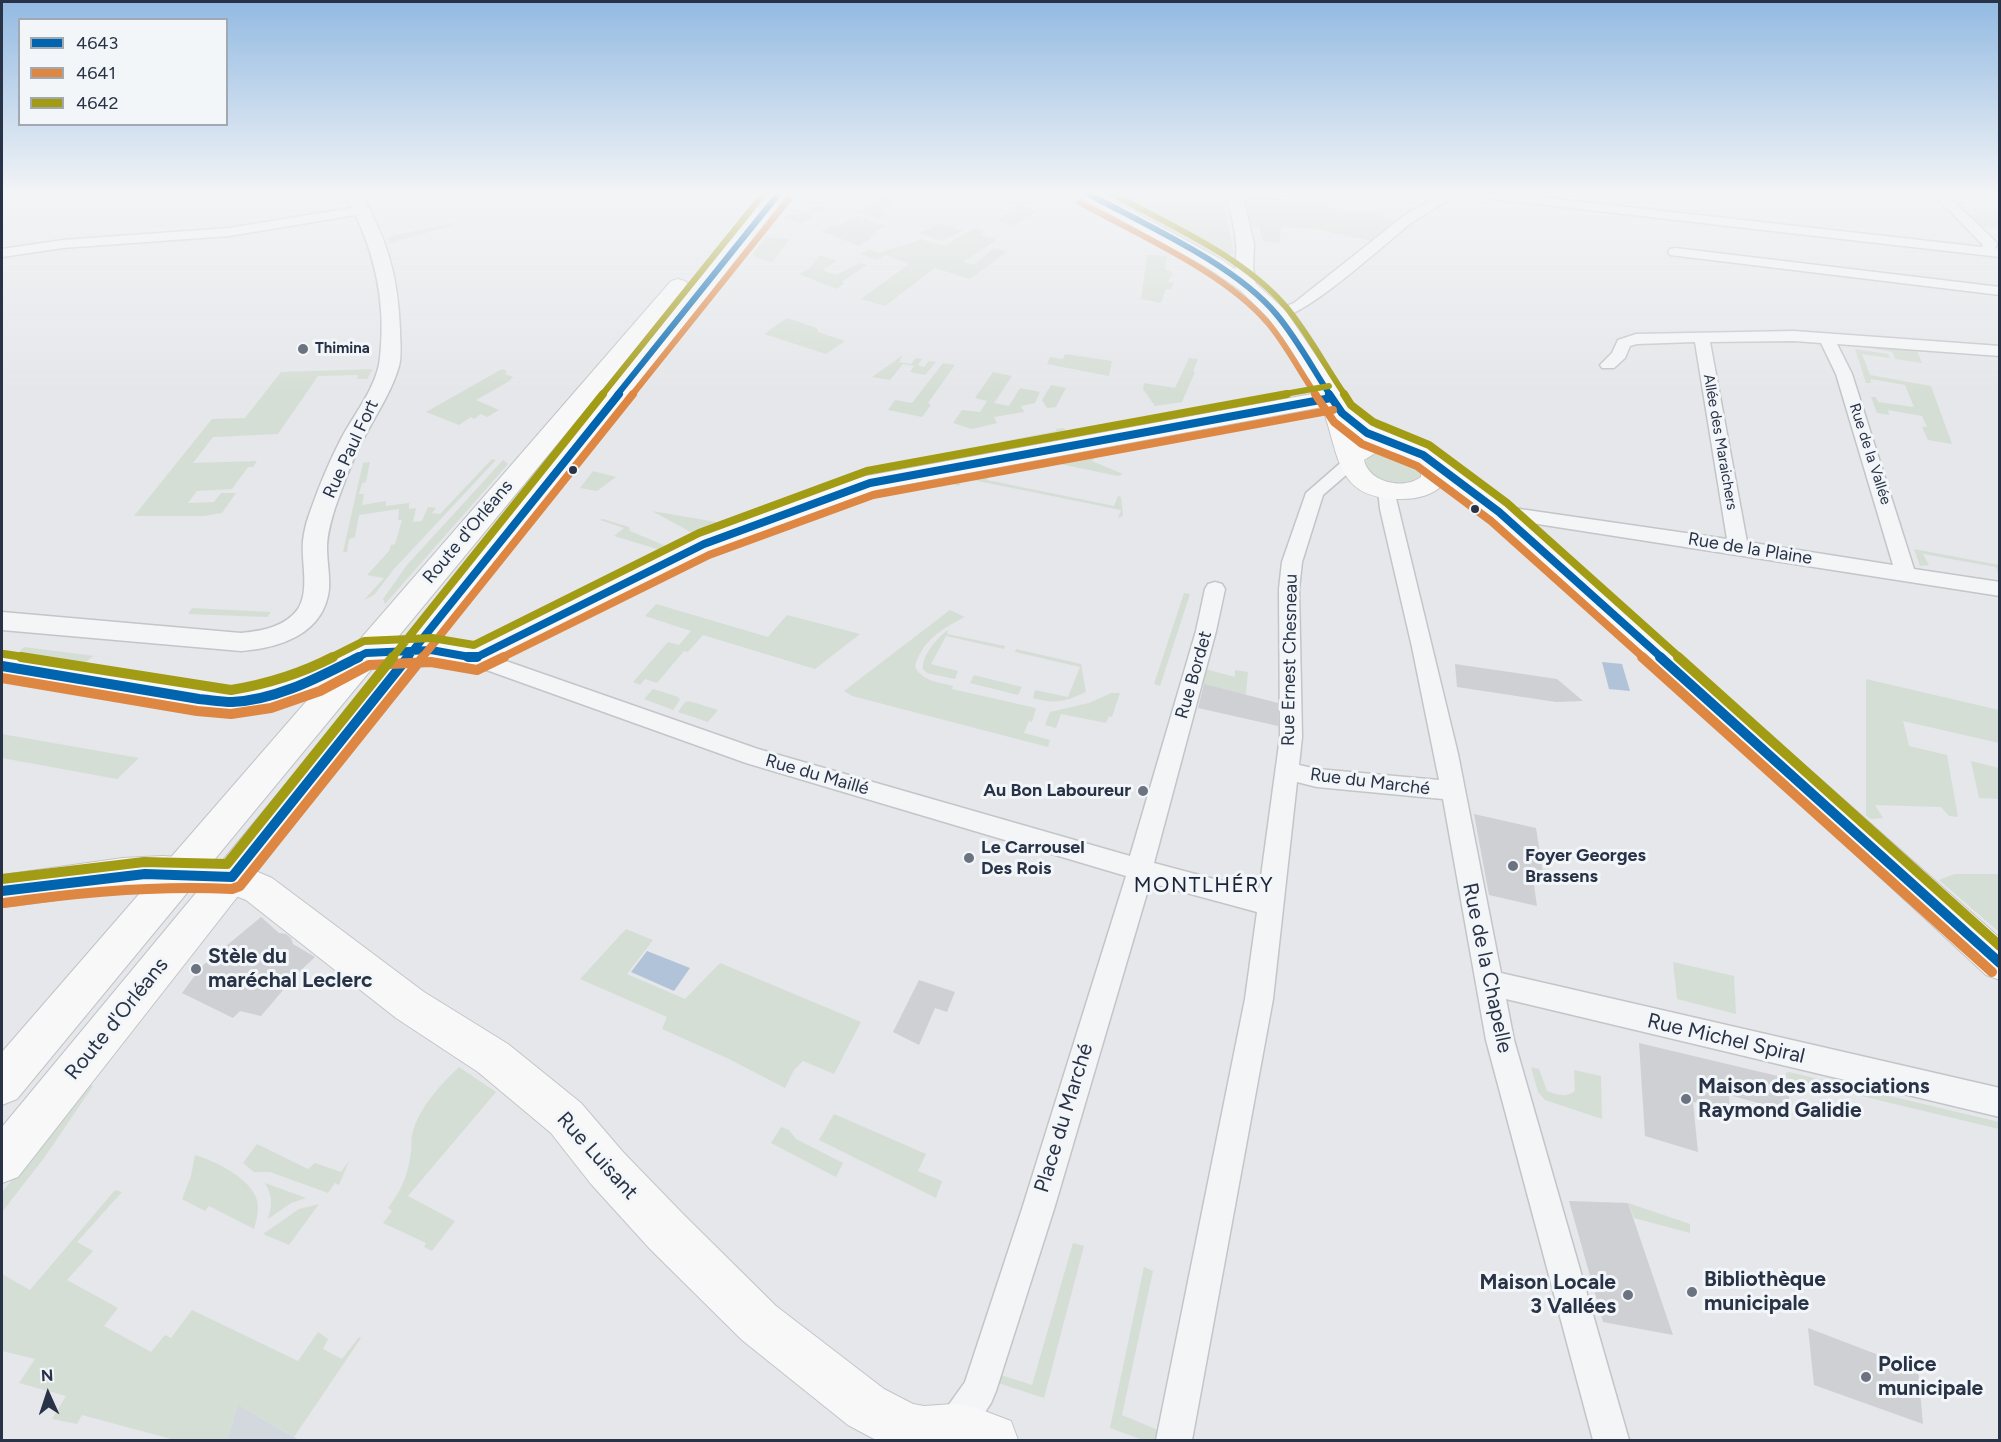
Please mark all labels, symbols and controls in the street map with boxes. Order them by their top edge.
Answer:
legend [18,18,228,126]
text: 4643 [76,32,118,54]
text: 4641 [76,62,116,84]
text: 4642 [76,92,119,114]
place label: Thimina [315,340,370,358]
marker: Thimina [296,342,310,356]
street label: Allée des Maraichers [1699,373,1741,511]
street label: Rue Paul Fort [319,396,383,502]
street label: Rue de la Vallée [1845,401,1895,507]
unlabelled marker [567,464,579,476]
street label: Route d'Orléans [418,476,518,588]
unlabelled marker [1469,503,1481,515]
street label: Rue de la Plaine [1686,529,1814,569]
street label: Rue Ernest Chesneau [1278,574,1302,746]
street label: Rue Bordet [1171,629,1217,721]
street label: Rue du Maillé [763,750,871,800]
street label: Rue du Marché [1309,764,1431,800]
place label: Au Bon Laboureur [983,780,1131,802]
marker: Au Bon Laboureur [1136,784,1150,798]
place label: Le Carrousel Des Rois [981,837,1085,880]
place label: Foyer Georges Brassens [1525,845,1646,888]
marker: Le Carrousel Des Rois [962,851,976,865]
marker: Foyer Georges Brassens [1506,859,1520,873]
district label: MONTLHÉRY [1134,873,1274,899]
street label: Rue de la Chapelle [1457,881,1517,1055]
place label: Stèle du maréchal Leclerc [208,944,373,994]
street label: Route d'Orléans [60,953,174,1085]
marker: Stèle du maréchal Leclerc [189,962,203,976]
street label: Rue Michel Spiral [1645,1009,1807,1069]
street label: Place du Marché [1029,1040,1099,1196]
place label: Maison des associations Raymond Galidie [1698,1074,1929,1124]
marker: Maison des associations Raymond Galidie [1679,1092,1693,1106]
street label: Rue Luisant [551,1107,643,1205]
place label: Bibliothèque municipale [1704,1267,1826,1317]
place label: Maison Locale 3 Vallées [1479,1270,1616,1320]
marker: Bibliothèque municipale [1685,1285,1699,1299]
marker: Maison Locale 3 Vallées [1621,1288,1635,1302]
place label: Police municipale [1878,1352,1983,1402]
north arrow [18,1364,78,1424]
text: N [40,1366,54,1385]
marker: Police municipale [1859,1370,1873,1384]

